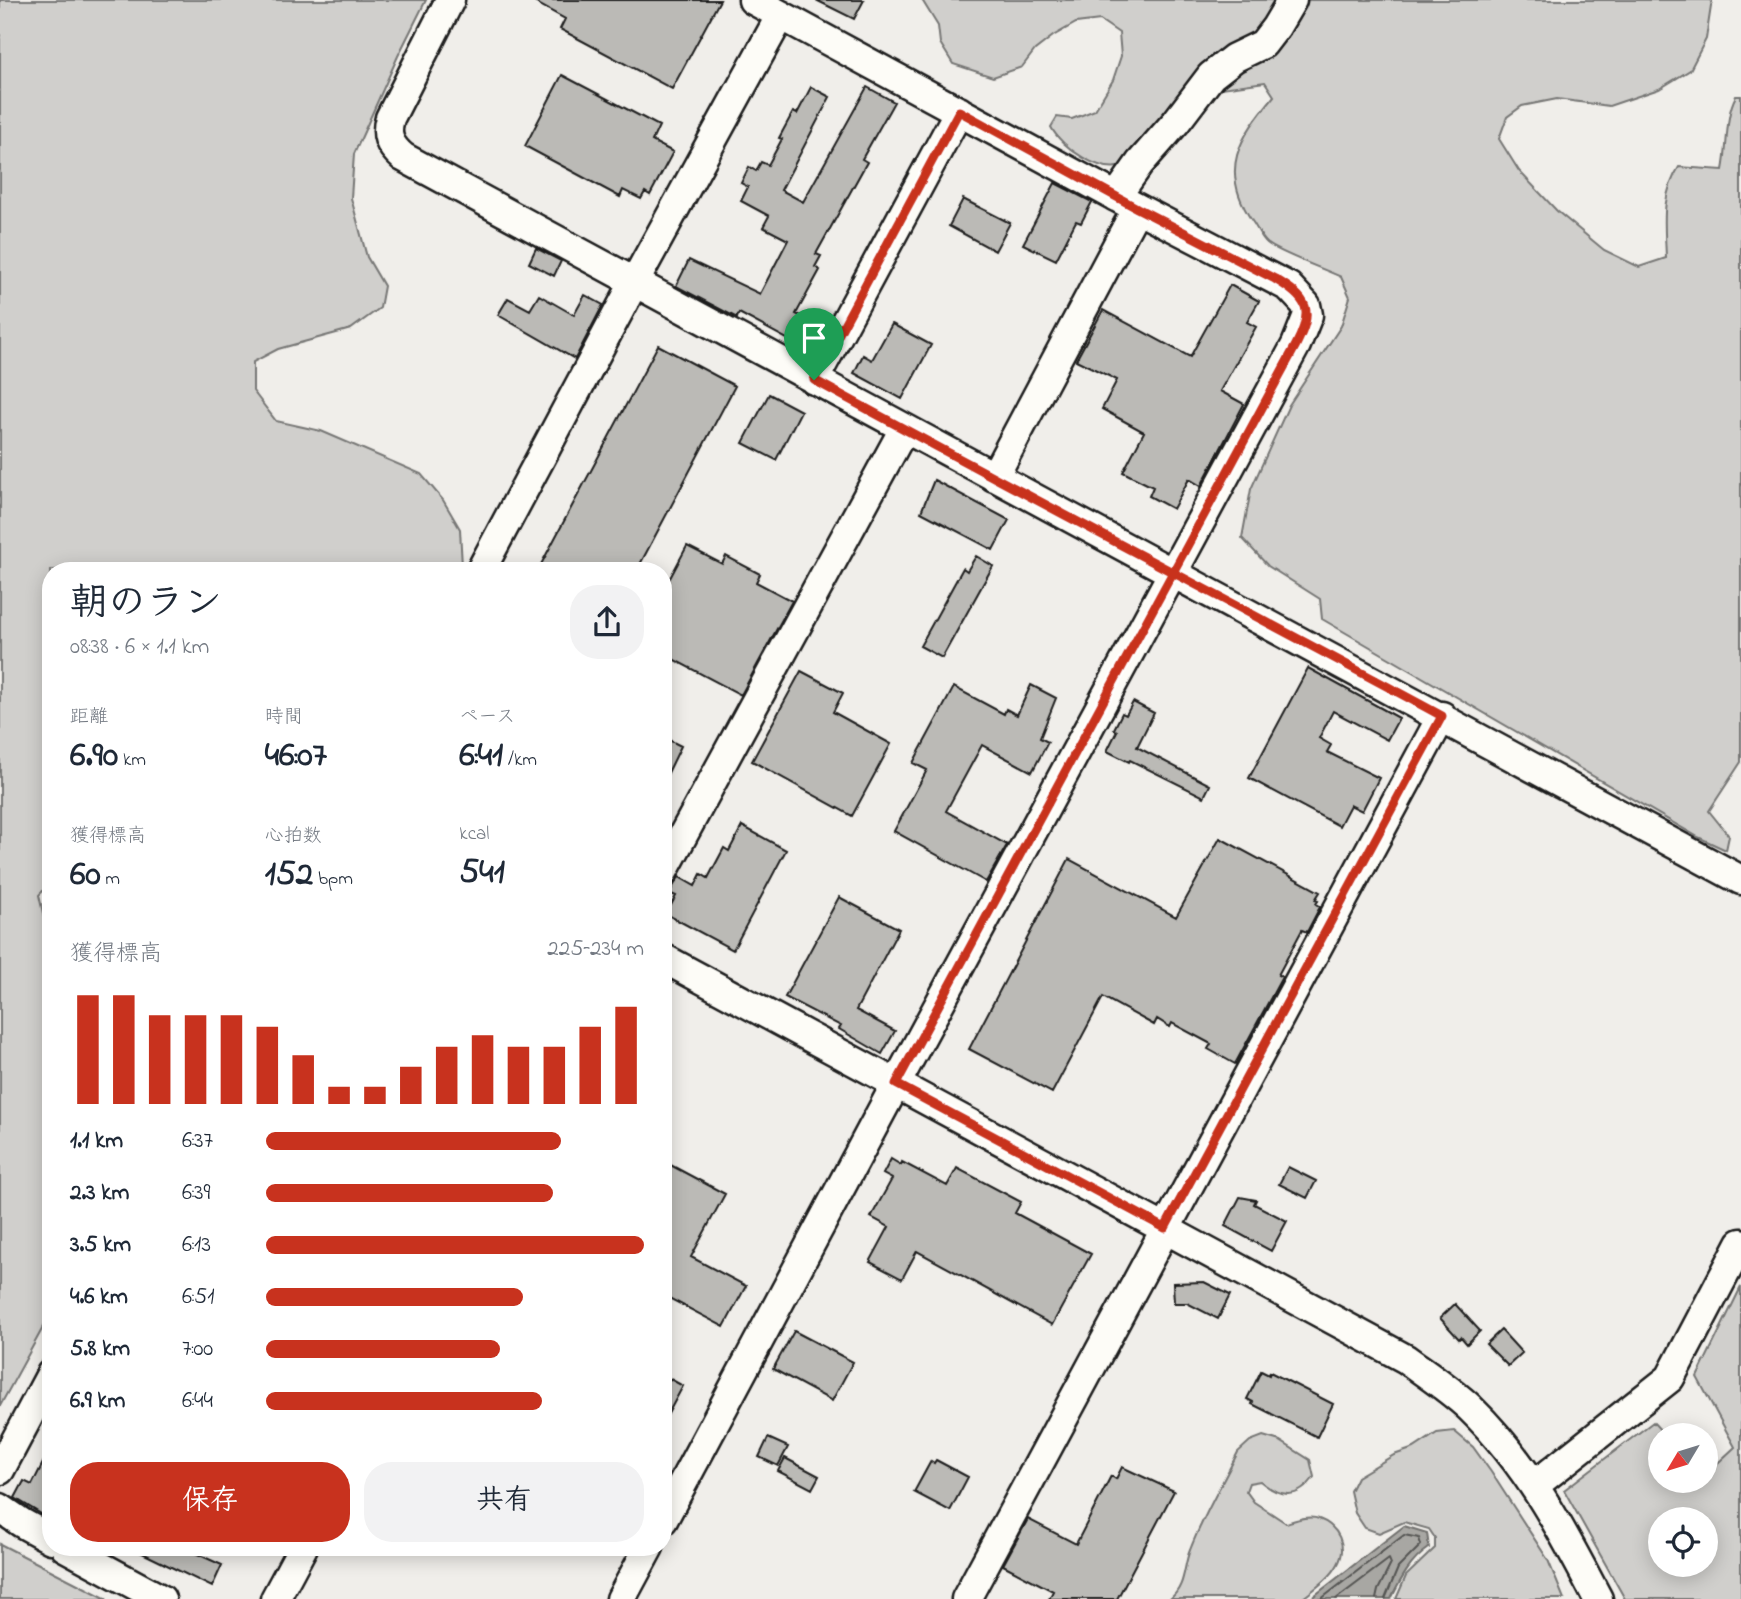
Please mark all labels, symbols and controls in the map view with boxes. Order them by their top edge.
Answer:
pin [784,308,844,380]
icon: arrive [795,319,833,357]
text: 朝のラン [70,577,222,633]
button: share [570,585,644,659]
text: 08:38 · 6 × 1.1 km [70,631,209,664]
text: 距離 [70,704,108,731]
text: 時間 [265,704,303,731]
text: ペース [459,704,515,731]
text: 6.90 [70,731,118,782]
text: 46:07 [265,731,327,782]
text: 6:41 [459,731,503,782]
text: km [118,747,146,774]
text: /km [503,747,537,774]
text: kcal [459,821,490,848]
text: 獲得標高 [70,823,146,850]
text: 心拍数 [265,823,322,850]
text: 541 [459,848,505,899]
text: 60 [70,850,101,901]
text: 152 [265,850,313,901]
text: m [101,866,120,893]
text: bpm [313,866,353,893]
text: 225–234 m [547,933,644,966]
text: 獲得標高 [70,938,162,971]
text: 1.1 km [70,1125,123,1158]
text: 6:37 [182,1125,213,1158]
text: 2.3 km [70,1177,129,1210]
text: 6:39 [182,1177,211,1210]
text: 3.5 km [70,1229,131,1262]
text: 6:13 [182,1229,211,1262]
text: 4.6 km [70,1281,128,1314]
text: 6:51 [182,1281,215,1314]
text: 5.8 km [70,1333,130,1366]
text: 7:00 [182,1333,213,1366]
text: 6.9 km [70,1385,125,1418]
text: 6:44 [182,1385,213,1418]
north arrow [1648,1423,1718,1493]
map controls [1648,1423,1718,1577]
button: 保存 [70,1462,350,1542]
button: 共有 [364,1462,644,1542]
button: locate [1648,1507,1718,1577]

